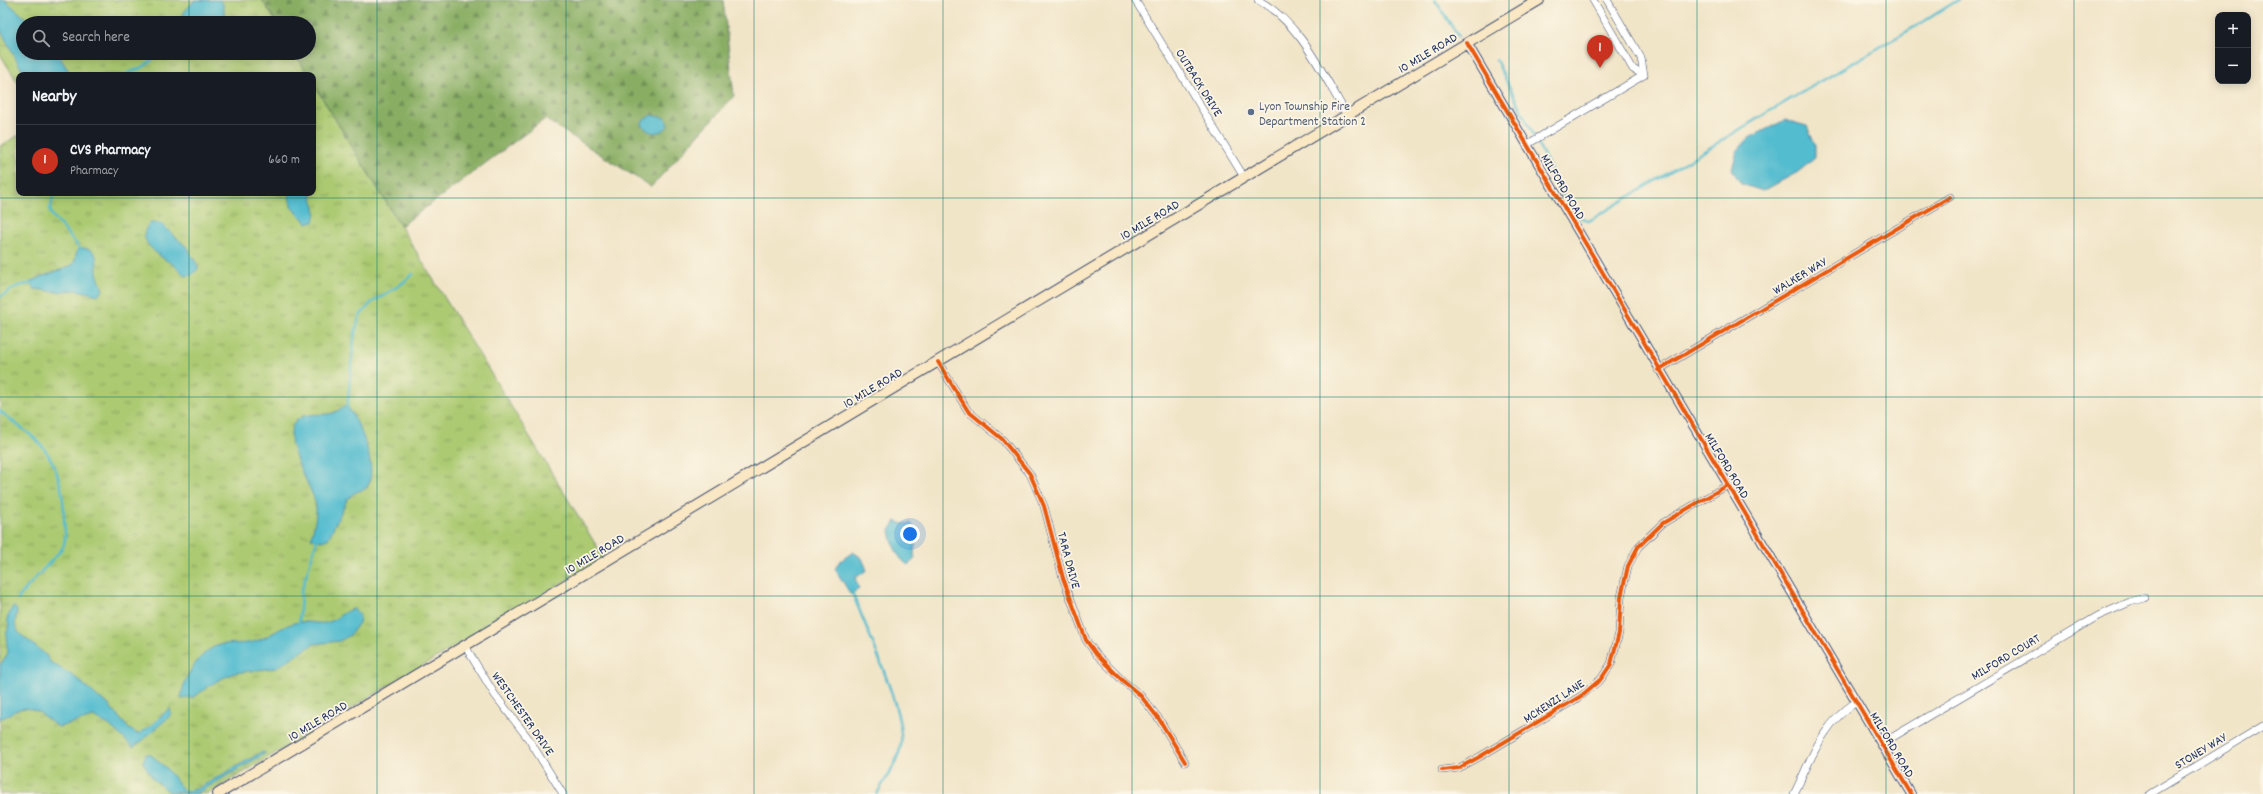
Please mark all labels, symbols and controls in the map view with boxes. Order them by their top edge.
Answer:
map controls [2215,12,2251,84]
button: + [2215,12,2251,48]
search box [16,16,316,60]
icon: search [30,27,52,49]
text: Search here [62,27,130,49]
street label: 10 MILE ROAD [1395,29,1462,79]
pin: 1 [1587,35,1613,68]
street label: OUTBACK DRIVE [1169,46,1226,121]
button: − [2215,48,2251,84]
text: Nearby [32,86,76,110]
place label: Lyon Township Fire Department Station 2 [1259,98,1366,132]
marker: Lyon Township Fire Department Station 2 [1246,107,1256,117]
text: CVS Pharmacy [70,140,150,162]
text: 1 [44,151,46,170]
text: 660 m [268,151,300,170]
street label: MILFORD ROAD [1535,151,1589,224]
text: Pharmacy [70,162,118,181]
street label: 10 MILE ROAD [1117,196,1184,246]
street label: WALKER WAY [1769,253,1832,301]
street label: 10 MILE ROAD [840,364,907,414]
street label: MILFORD ROAD [1699,430,1753,503]
your location [900,524,920,544]
street label: 10 MILE ROAD [562,530,629,580]
street label: TARA DRIVE [1051,530,1084,591]
street label: MILFORD COURT [1968,630,2045,686]
street label: WESTCHESTER DRIVE [486,669,558,760]
street label: MCKENZI LANE [1520,675,1589,729]
street label: 10 MILE ROAD [285,697,352,747]
street label: MILFORD ROAD [1864,709,1918,782]
street label: STONEY WAY [2172,728,2232,775]

